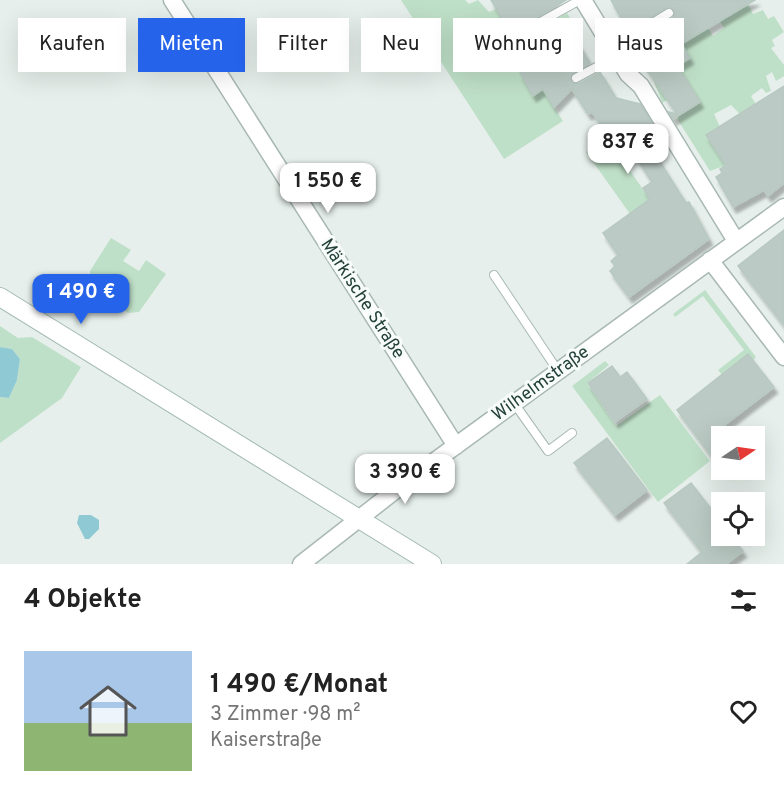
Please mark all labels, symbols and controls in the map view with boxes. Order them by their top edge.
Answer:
chip: Kaufen [18,18,126,72]
chip: Mieten [138,18,245,72]
chip: Filter [257,18,349,72]
chip: Neu [361,18,441,72]
chip: Wohnung [453,18,583,72]
chip: Haus [595,18,684,72]
pin: 837 € [586,124,670,175]
text: 837 € [602,130,654,156]
pin: 1 550 € [273,163,383,214]
text: 1 550 € [294,169,362,195]
street label: Märkische Straße [315,235,409,363]
pin: 1 490 € [26,274,136,325]
text: 1 490 € [46,280,116,306]
street label: Wilhelmstraße [488,341,594,427]
north arrow [711,426,765,480]
map controls [711,426,765,546]
pin: 3 390 € [350,454,460,505]
text: 3 390 € [369,460,441,486]
button: locate [711,492,765,546]
text: 4 Objekte [24,584,142,617]
icon: filters [727,584,760,617]
text: 1 490 €/Monat [210,669,388,702]
icon: home [72,675,144,747]
icon: heart [727,695,760,728]
text: 3 Zimmer · 98 m² [210,702,360,728]
text: Kaiserstraße [210,728,322,754]

